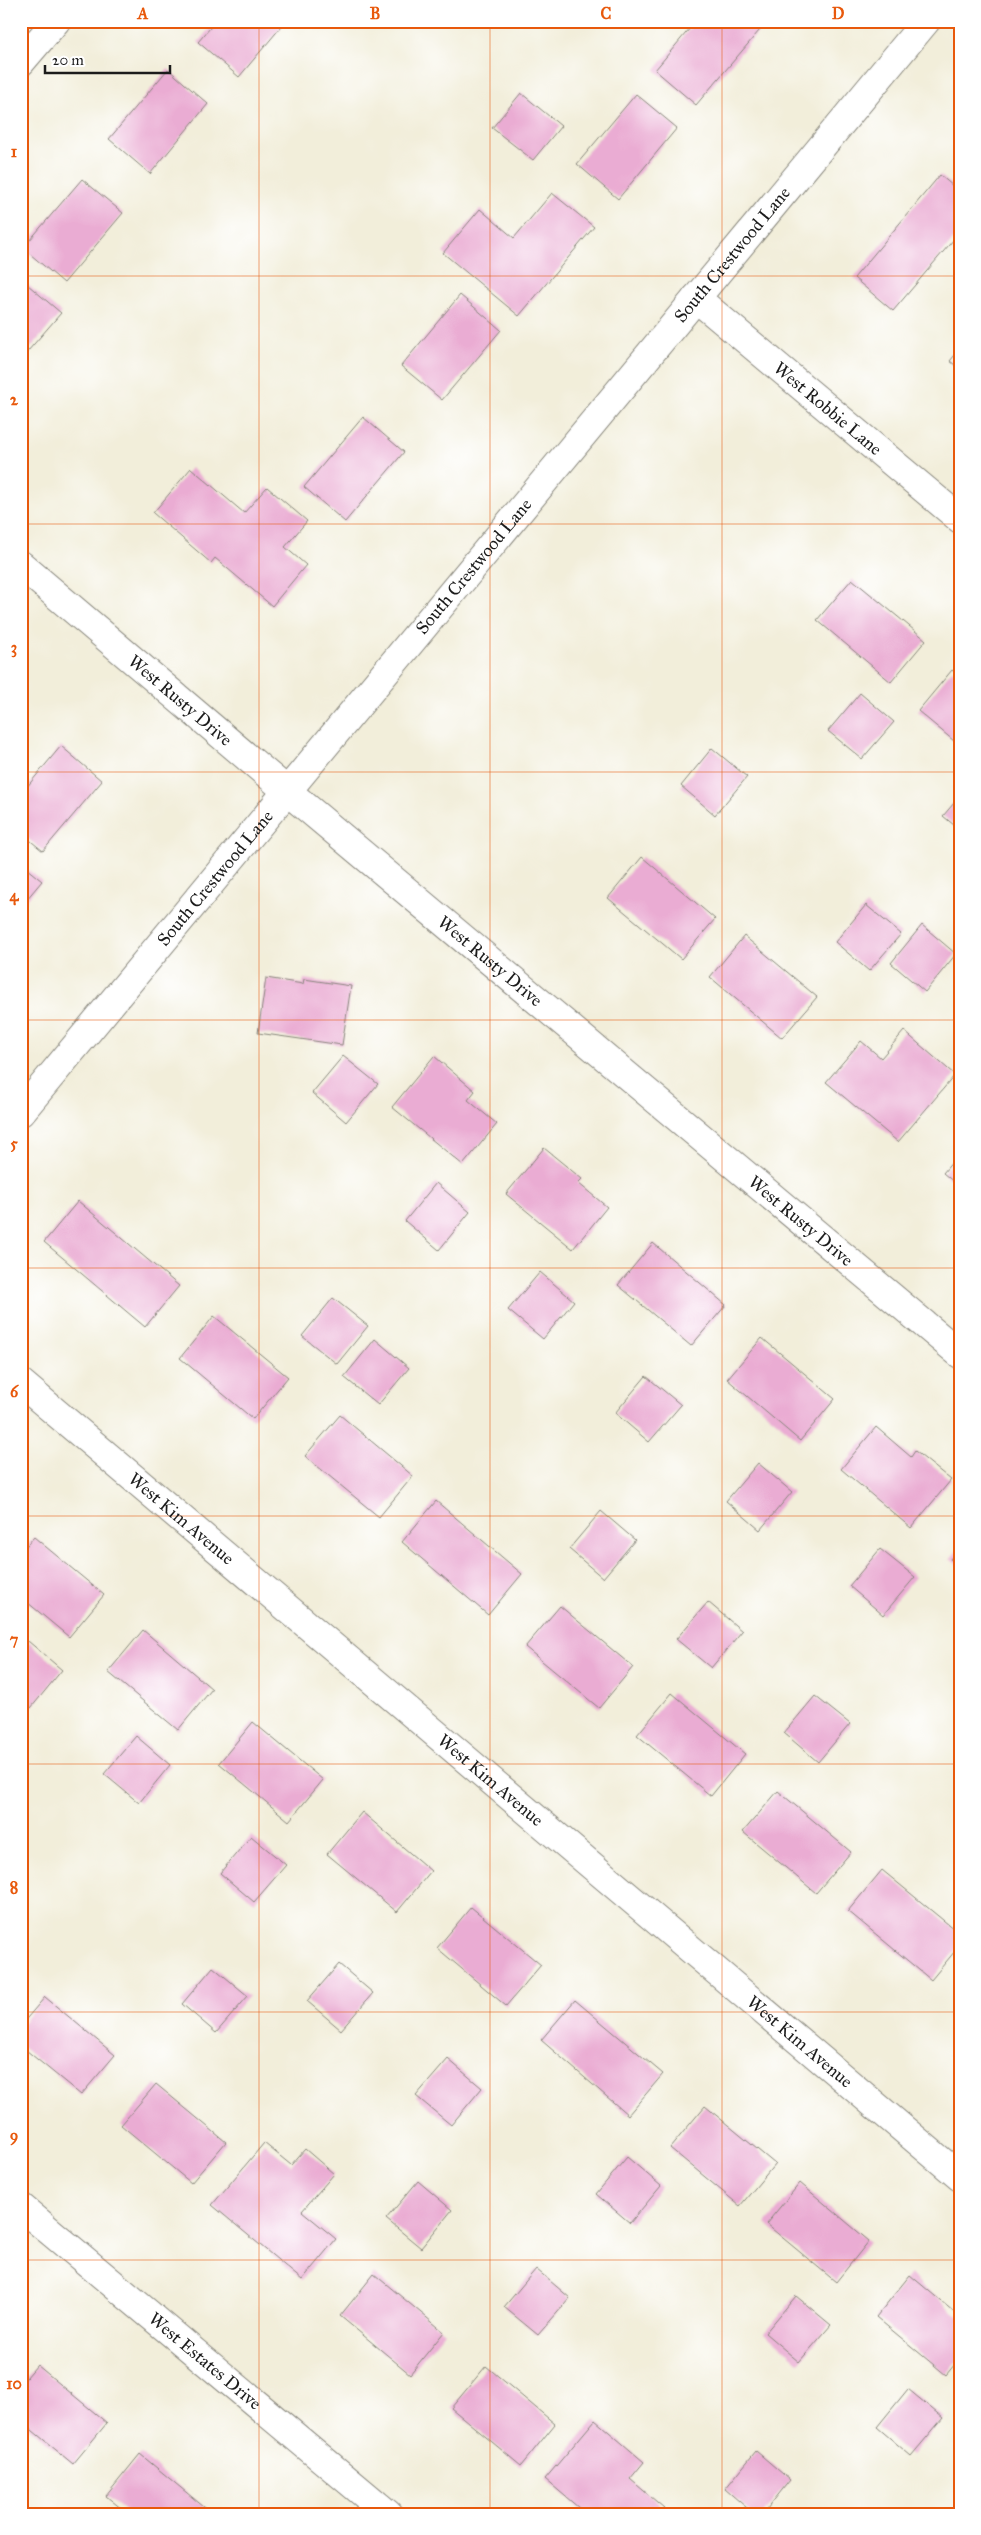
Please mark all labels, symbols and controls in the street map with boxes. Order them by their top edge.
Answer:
text: A [137,4,149,23]
text: B [370,4,380,23]
text: C [601,4,612,23]
text: D [832,4,845,23]
scale bar [45,42,170,74]
text: 20 m [52,51,84,69]
text: 1 [11,142,18,161]
street label: South Crestwood Lane [669,182,795,327]
street label: West Robbie Lane [769,357,886,460]
text: 2 [10,390,19,409]
street label: South Crestwood Lane [411,494,536,639]
text: 3 [11,638,17,658]
street label: West Rusty Drive [124,650,237,751]
street label: South Crestwood Lane [152,806,278,950]
text: 4 [10,886,20,906]
street label: West Rusty Drive [433,911,547,1011]
text: 5 [10,1134,18,1153]
street label: West Rusty Drive [744,1171,858,1271]
text: 6 [10,1382,19,1401]
street label: West Kim Avenue [124,1468,239,1569]
text: 7 [10,1630,19,1649]
street label: West Kim Avenue [433,1729,548,1831]
text: 8 [10,1878,18,1897]
street label: West Kim Avenue [743,1991,857,2092]
text: 9 [10,2126,18,2146]
street label: West Estates Drive [144,2308,266,2414]
text: 10 [6,2374,22,2393]

